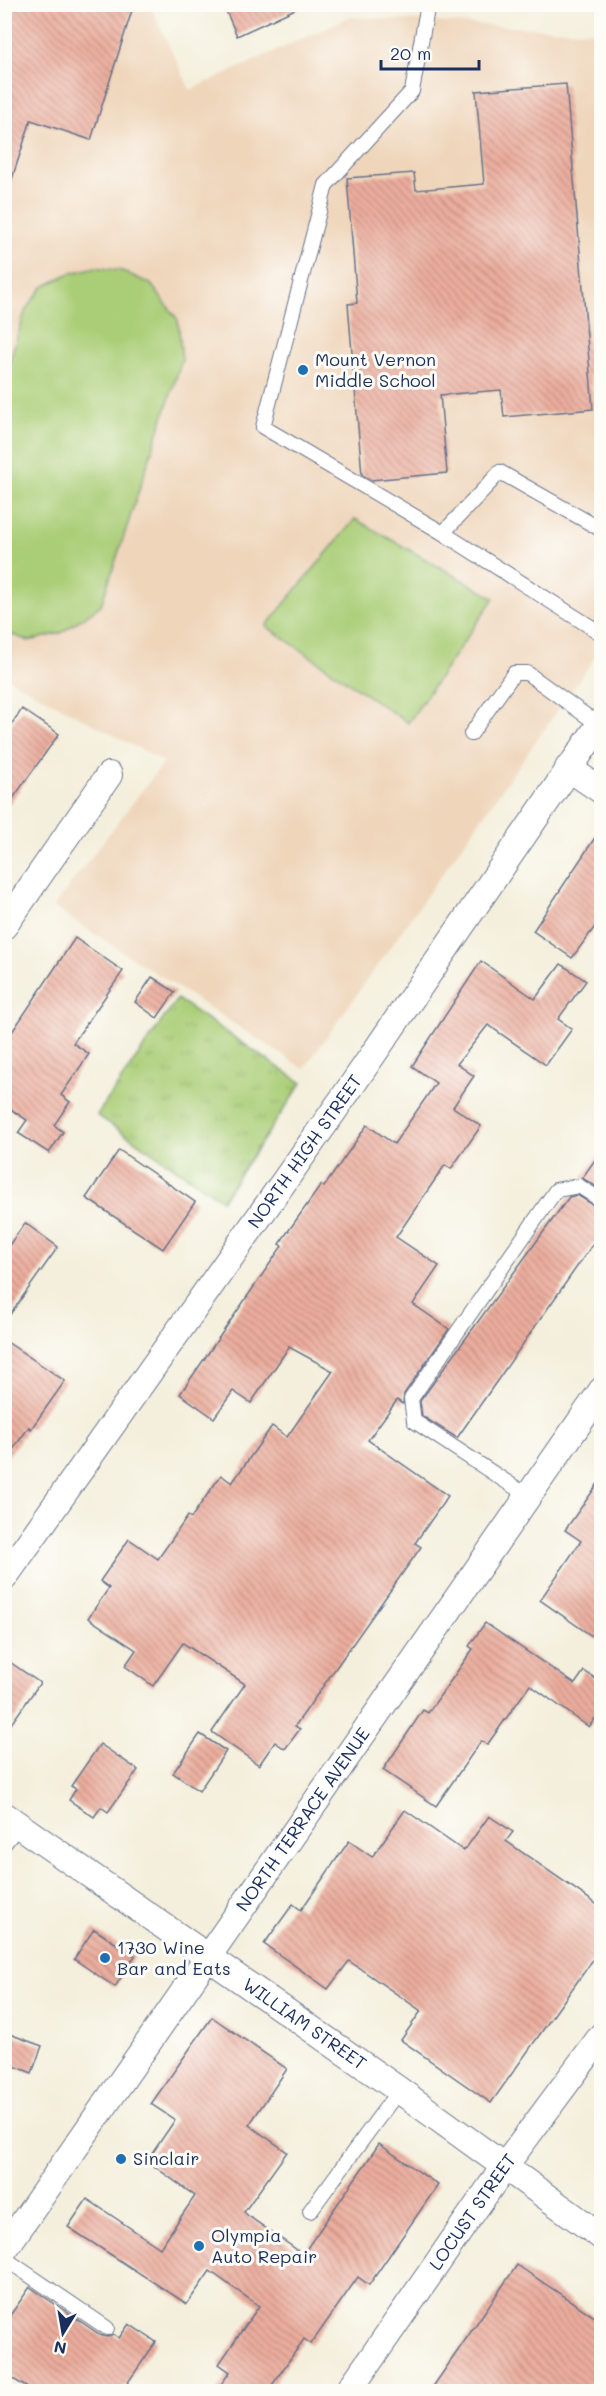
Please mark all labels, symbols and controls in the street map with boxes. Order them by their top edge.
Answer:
scale bar [381,33,478,71]
text: 20 m [390,41,431,65]
place label: Mount Vernon Middle School [315,347,436,392]
marker: Mount Vernon Middle School [296,363,310,377]
street label: NORTH HIGH STREET [242,1069,367,1233]
street label: NORTH TERRACE AVENUE [230,1723,375,1916]
place label: 1730 Wine Bar and Eats [117,1935,231,1980]
marker: 1730 Wine Bar and Eats [98,1951,112,1965]
street label: WILLIAM STREET [238,1972,372,2075]
place label: Sinclair [133,2146,199,2170]
street label: LOCUST STREET [423,2148,521,2275]
marker: Sinclair [114,2152,128,2166]
place label: Olympia Auto Repair [211,2223,317,2268]
marker: Olympia Auto Repair [192,2239,206,2253]
north arrow [33,2303,93,2363]
text: N [52,2337,68,2360]

